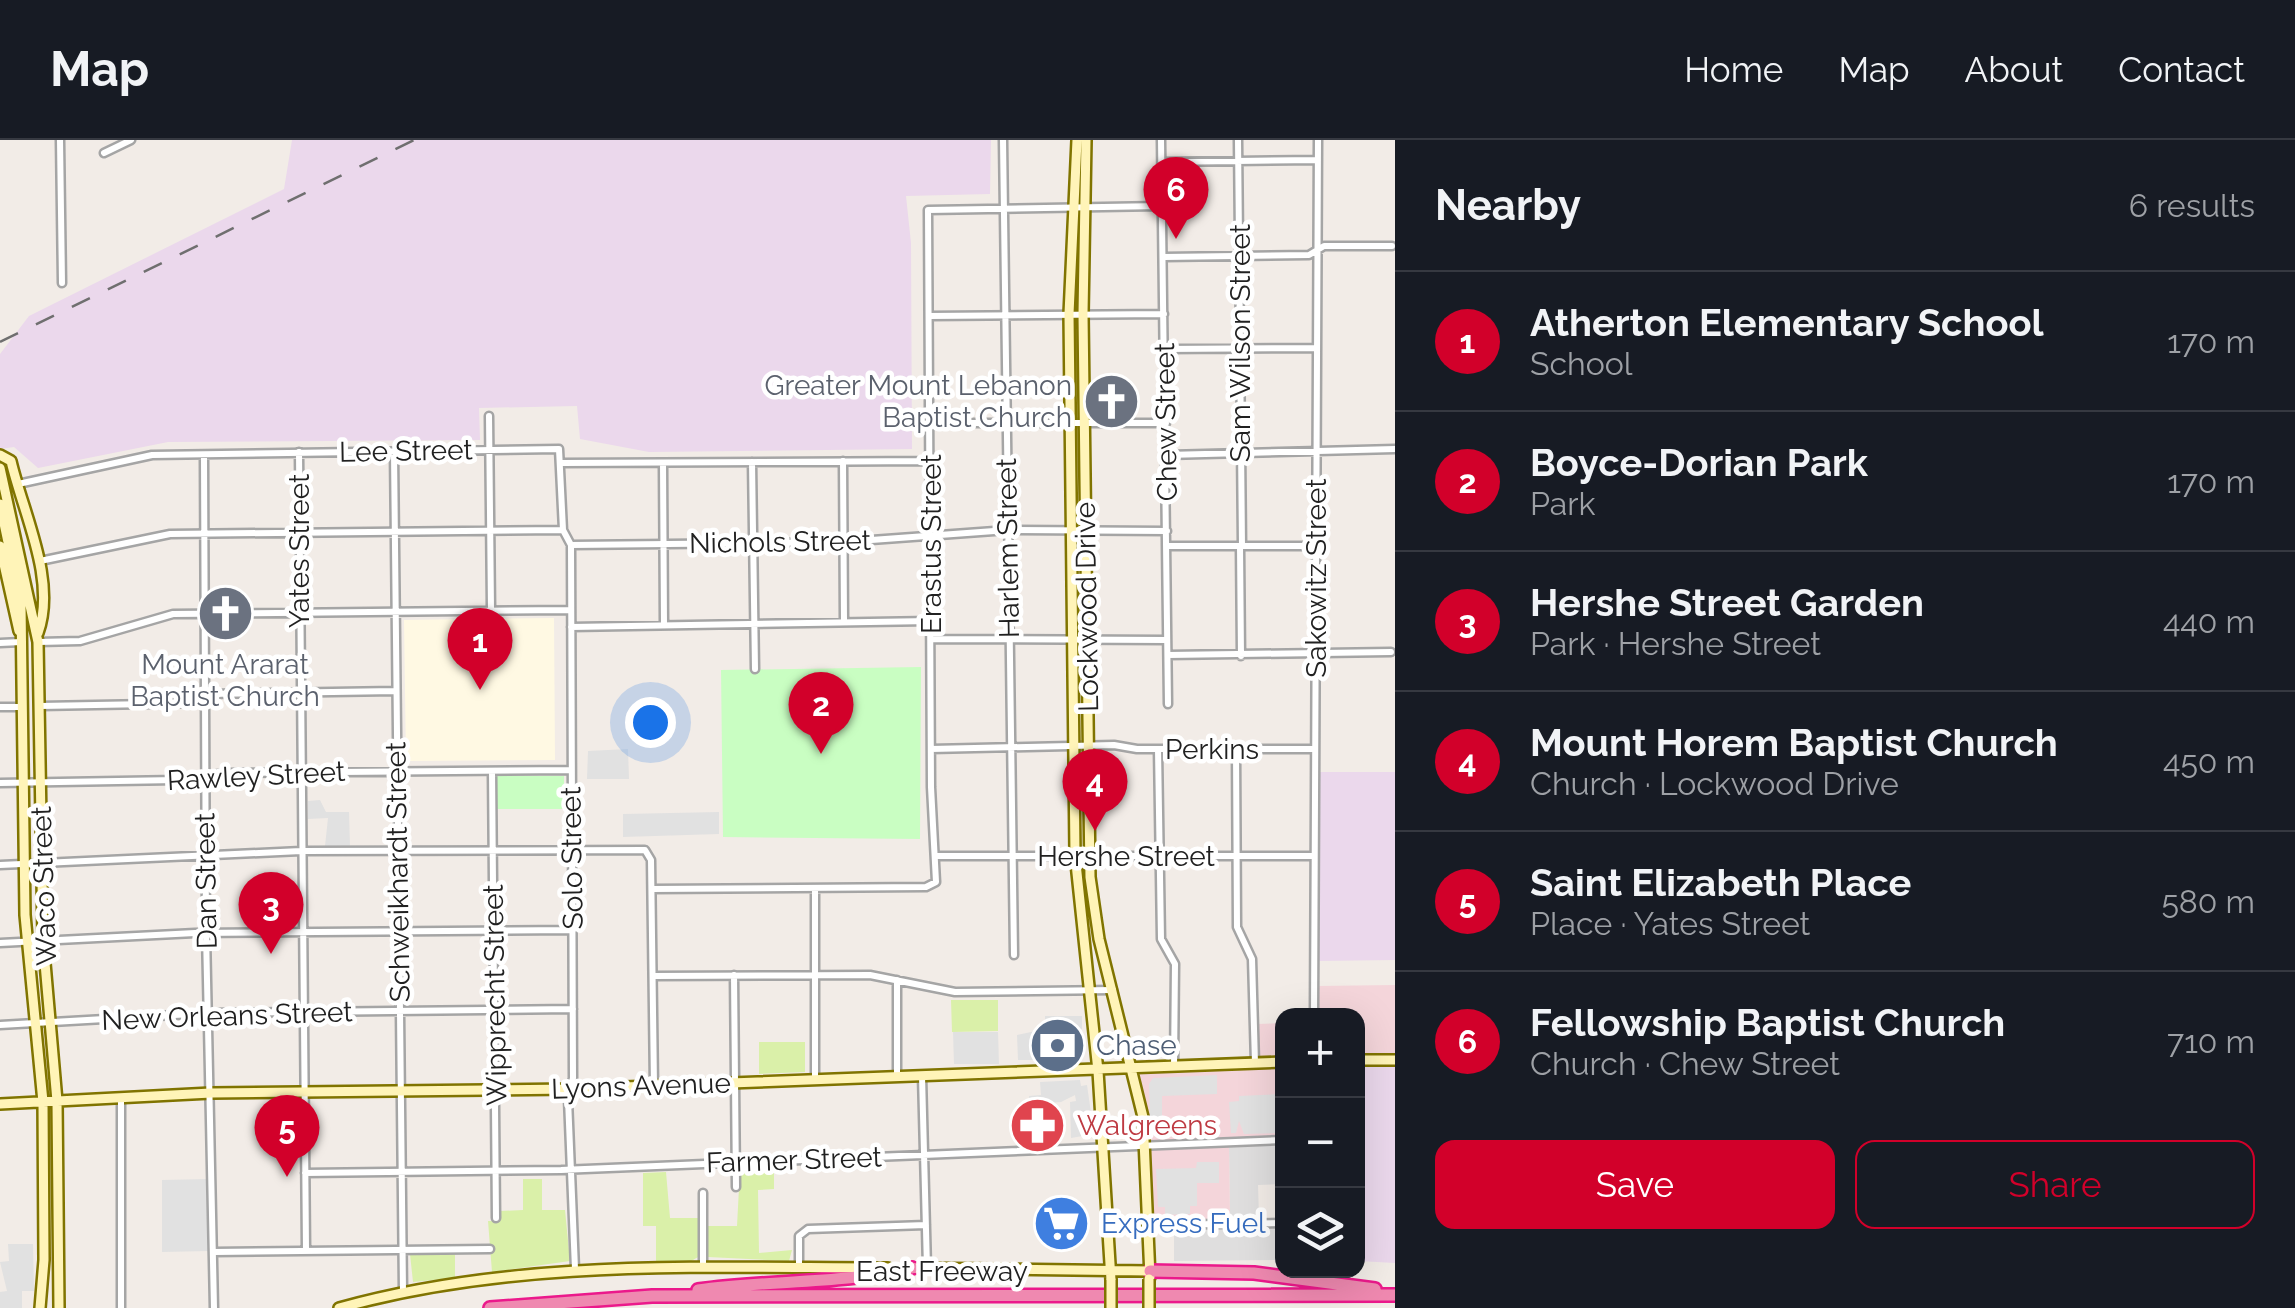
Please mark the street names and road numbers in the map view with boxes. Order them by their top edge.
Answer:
street label: Sam Wilson Street [1224,223,1257,462]
street label: Chew Street [1148,342,1184,501]
street label: Lee Street [339,433,474,469]
street label: Erastus Street [915,454,948,634]
street label: Harlem Street [990,457,1026,638]
street label: Yates Street [283,473,316,628]
street label: Sakowitz Street [1300,478,1333,678]
street label: Lockwood Drive [1069,502,1105,712]
street label: Nichols Street [689,524,872,560]
street label: Perkins [1165,733,1259,766]
street label: Schweikhardt Street [379,741,417,1003]
street label: Rawley Street [166,755,347,797]
street label: Solo Street [554,786,590,930]
street label: Waco Street [25,805,63,966]
street label: Dan Street [188,812,224,949]
street label: Hershe Street [1037,840,1215,873]
street label: Wipprecht Street [477,883,513,1106]
street label: New Orleans Street [101,995,354,1037]
street label: Lyons Avenue [551,1066,731,1106]
street label: Farmer Street [706,1140,883,1180]
street label: East Freeway [856,1255,1028,1288]

